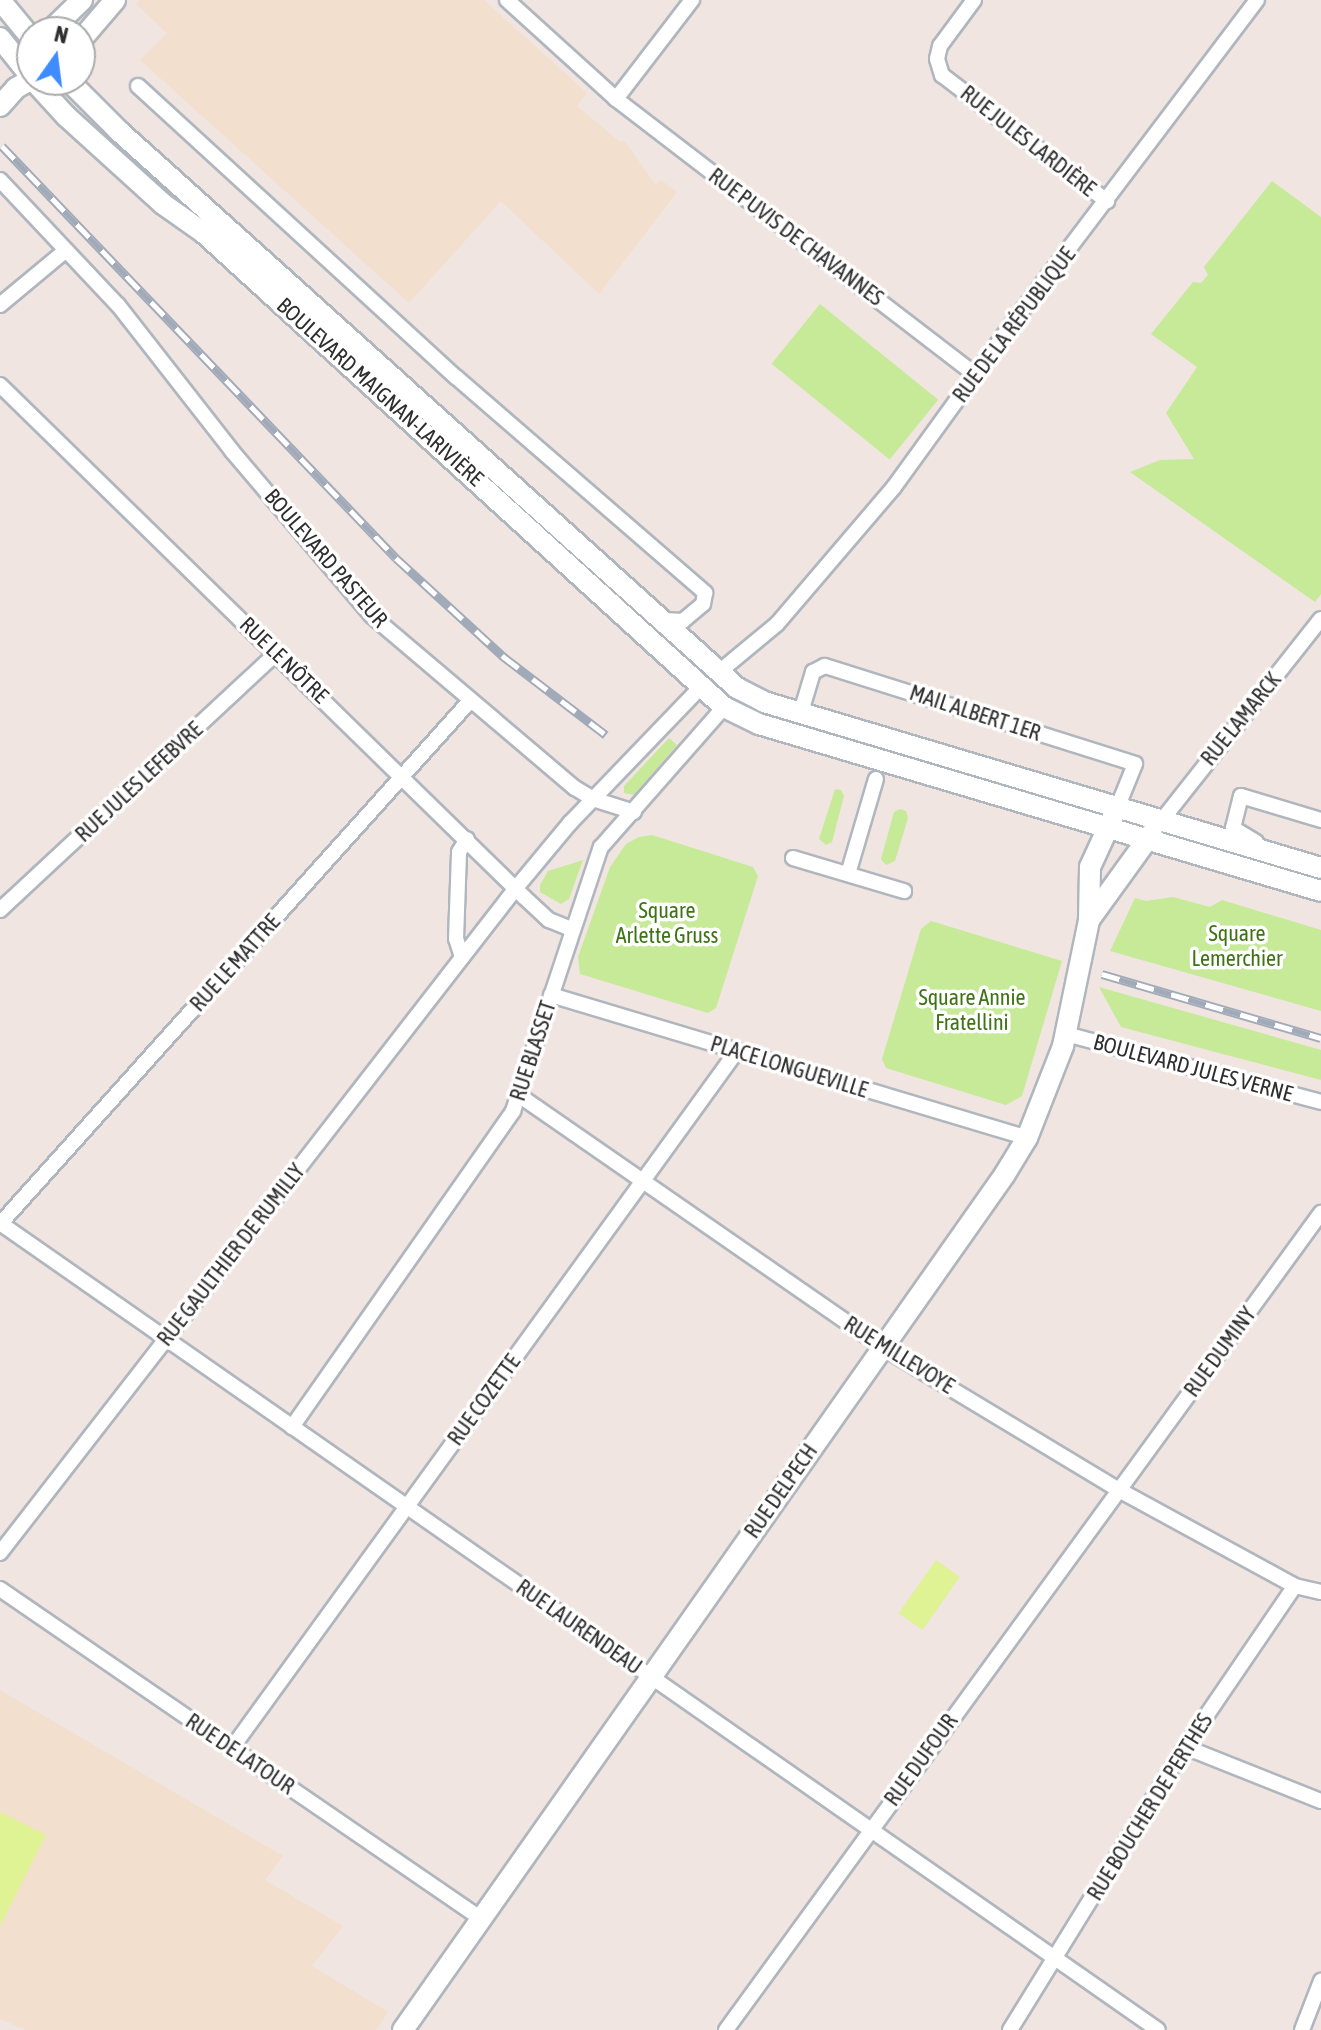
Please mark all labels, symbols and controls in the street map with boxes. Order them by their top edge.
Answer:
north arrow [16,16,96,96]
text: N [52,20,71,49]
street label: RUE JULES LARDIÈRE [955,80,1101,202]
street label: RUE PUVIS DE CHAVANNES [703,163,889,311]
street label: RUE DE LA RÉPUBLIQUE [947,242,1081,408]
street label: BOULEVARD MAIGNAN-LARIVIÈRE [271,292,489,492]
street label: BOULEVARD PASTEUR [259,483,393,633]
street label: RUE LE NÔTRE [234,611,334,709]
street label: RUE LAMARCK [1195,667,1287,771]
street label: MAIL ALBERT 1ER [906,679,1044,747]
street label: RUE JULES LEFEBVRE [70,716,208,848]
park label: Square Arlette Gruss [616,897,718,948]
street label: RUE LE MATTRE [185,909,285,1017]
park label: Square Lemerchier [1191,920,1283,972]
park label: Square Annie Fratellini [918,984,1026,1036]
street label: RUE BLASSET [504,998,562,1104]
street label: BOULEVARD JULES VERNE [1090,1029,1296,1107]
street label: PLACE LONGUEVILLE [707,1031,871,1103]
street label: RUE GAULTHIER DE RUMILLY [152,1159,310,1351]
street label: RUE DUMINY [1179,1302,1261,1402]
street label: RUE MILLEVOYE [839,1311,959,1399]
street label: RUE COZETTE [442,1349,526,1451]
street label: RUE DELPECH [739,1439,823,1543]
street label: RUE LAURENDEAU [511,1574,647,1680]
street label: RUE DE LATOUR [181,1708,299,1800]
street label: RUE DUFOUR [879,1709,963,1811]
street label: RUE BOUCHER DE PERTHES [1082,1709,1218,1905]

